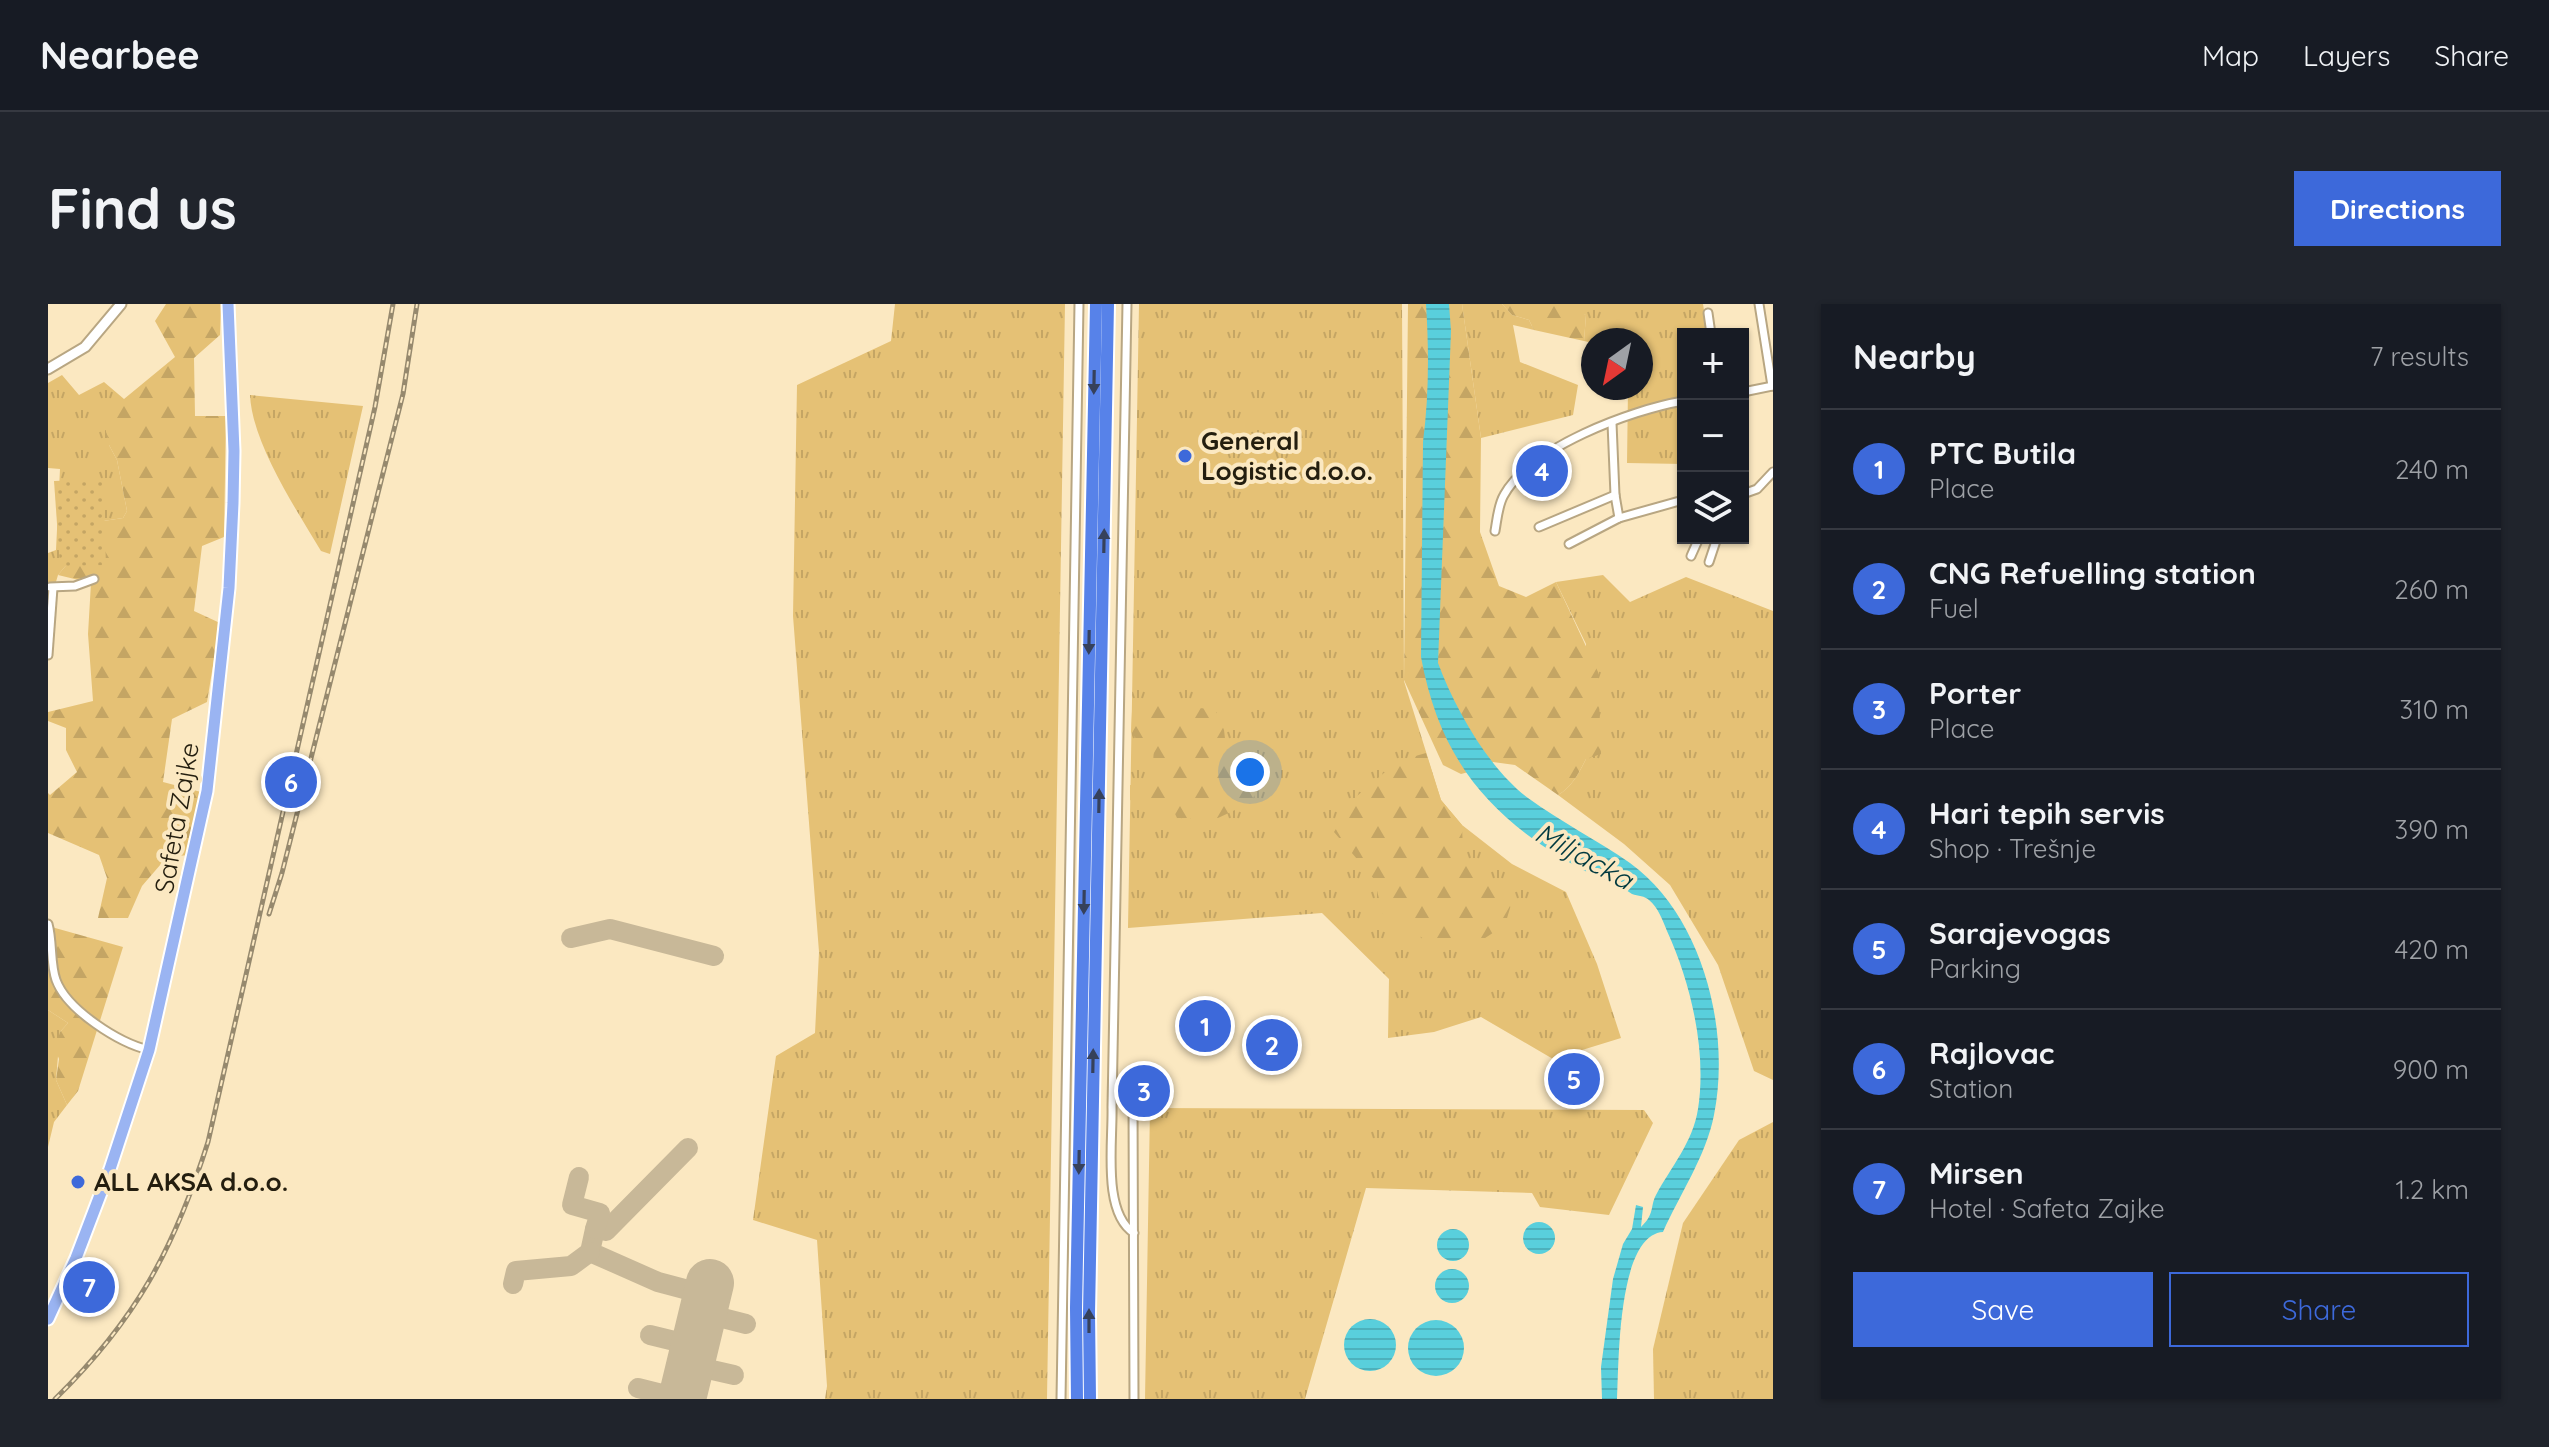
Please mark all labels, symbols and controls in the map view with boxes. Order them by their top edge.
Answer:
text: Nearbee [40,31,200,79]
text: Map [2202,38,2259,73]
text: Layers [2303,38,2390,73]
text: Share [2434,38,2509,73]
button: Directions [2294,171,2501,246]
text: Find us [48,173,237,243]
north arrow [1581,328,1653,400]
map controls [1677,328,1749,544]
button: + [1677,328,1749,400]
text: Nearby [1853,335,1976,378]
text: 7 results [2370,340,2469,373]
one-way arrow [1088,370,1100,395]
button: − [1677,400,1749,472]
place label: General Logistic d.o.o. [1201,424,1373,487]
text: PTC Butila [1929,434,2076,472]
pin: 4 [1516,441,1568,501]
marker: General Logistic d.o.o. [1176,447,1194,465]
text: 1 [1874,453,1884,486]
text: 240 m [2395,453,2469,486]
button: layers [1677,472,1749,544]
text: Place [1929,472,1994,505]
one-way arrow [1098,528,1111,553]
text: CNG Refuelling station [1929,554,2256,592]
text: 2 [1872,573,1886,606]
text: 260 m [2394,573,2469,606]
text: Fuel [1929,592,1979,625]
one-way arrow [1083,630,1095,655]
text: Porter [1929,674,2021,712]
text: 3 [1872,693,1886,726]
text: 310 m [2399,693,2469,726]
text: Place [1929,712,1994,745]
street label: Safeta Zajke [147,740,206,896]
pin: 6 [265,752,317,812]
your location [1230,752,1270,792]
one-way arrow [1093,788,1105,813]
text: Hari tepih servis [1929,794,2165,832]
text: 4 [1871,813,1887,846]
text: 390 m [2395,813,2469,846]
water label: Miljacka [1529,815,1641,898]
text: Shop · Trešnje [1929,832,2096,865]
one-way arrow [1077,890,1090,915]
text: Sarajevogas [1929,914,2111,952]
text: 5 [1872,933,1886,966]
text: 420 m [2395,933,2469,966]
text: Parking [1929,952,2021,985]
pin: 1 [1179,996,1231,1056]
pin: 2 [1246,1015,1298,1075]
text: Rajlovac [1929,1034,2054,1072]
one-way arrow [1087,1048,1100,1073]
pin: 5 [1548,1049,1600,1109]
text: 6 [1872,1053,1886,1086]
text: 900 m [2393,1053,2469,1086]
pin: 3 [1118,1061,1170,1121]
text: Station [1929,1072,2013,1105]
one-way arrow [1073,1150,1085,1175]
text: Mirsen [1929,1154,2024,1192]
place label: ALL AKSA d.o.o. [94,1165,288,1198]
marker: ALL AKSA d.o.o. [69,1173,87,1191]
text: 7 [1872,1173,1886,1206]
text: 1.2 km [2396,1173,2469,1206]
text: Hotel · Safeta Zajke [1929,1192,2165,1225]
pin: 7 [63,1257,115,1317]
button: Save [1853,1272,2153,1347]
button: Share [2169,1272,2469,1347]
one-way arrow [1083,1308,1095,1333]

